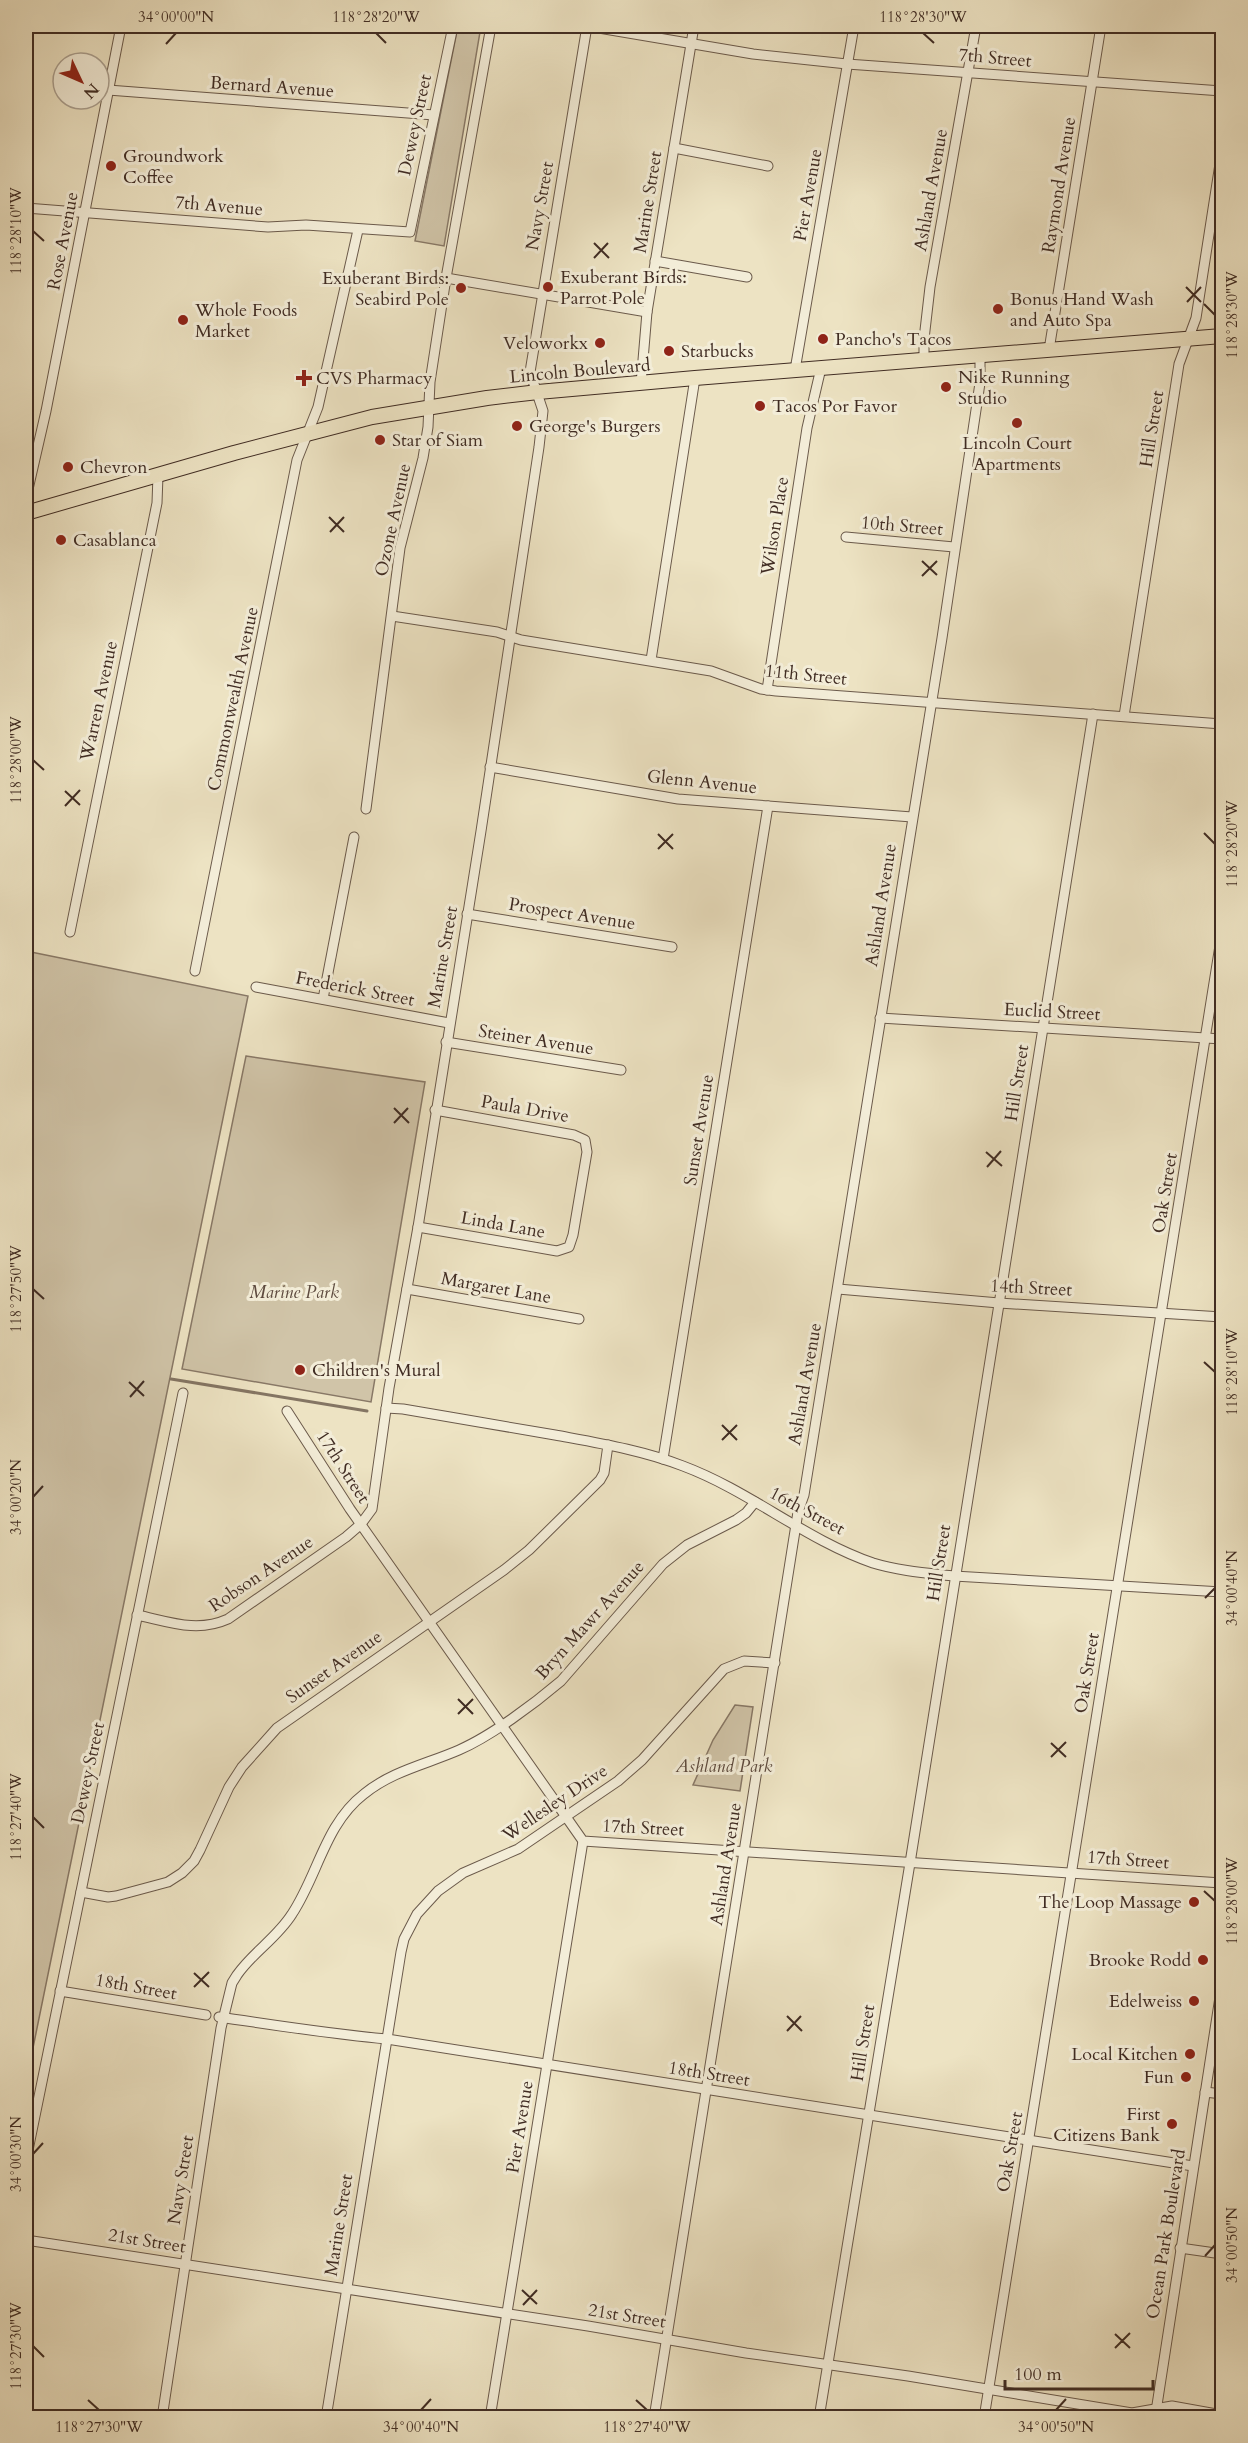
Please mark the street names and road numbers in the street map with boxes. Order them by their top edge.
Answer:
street label: 7th Street [958,42,1033,74]
street label: Bernard Avenue [209,70,335,104]
street label: Dewey Street [392,72,438,178]
street label: Raymond Avenue [1036,115,1082,255]
street label: Ashland Avenue [908,127,954,253]
street label: Pier Avenue [788,147,828,243]
street label: Marine Street [628,149,668,255]
street label: Navy Street [520,159,560,252]
street label: Rose Avenue [41,190,85,292]
street label: 7th Avenue [174,190,264,222]
street label: Lincoln Boulevard [508,352,652,390]
street label: Hill Street [1134,389,1170,469]
street label: Ozone Avenue [369,461,417,579]
street label: Wilson Place [755,475,795,578]
street label: 10th Street [860,510,944,542]
street label: Commonwealth Avenue [201,605,265,793]
street label: Warren Avenue [74,639,124,764]
street label: 11th Street [764,658,848,692]
street label: Glenn Avenue [646,764,758,800]
street label: Ashland Avenue [859,842,903,968]
street label: Prospect Avenue [507,892,637,936]
street label: Marine Street [422,904,464,1010]
street label: Frederick Street [294,965,417,1013]
street label: Euclid Street [1003,997,1101,1027]
street label: Steiner Avenue [477,1019,595,1061]
street label: Hill Street [999,1043,1035,1123]
street label: Sunset Avenue [678,1073,720,1187]
street label: Paula Drive [479,1089,571,1129]
street label: Oak Street [1146,1151,1184,1235]
street label: Linda Lane [459,1205,547,1245]
street label: Margaret Lane [439,1266,553,1310]
street label: 14th Street [989,1273,1073,1303]
street label: Ashland Avenue [782,1321,828,1447]
street label: 17th Street [310,1426,376,1509]
street label: 16th Street [765,1481,849,1541]
street label: Hill Street [921,1523,957,1603]
street label: Robson Avenue [204,1530,318,1618]
street label: Bryn Mawr Avenue [530,1555,650,1685]
street label: Sunset Avenue [281,1625,387,1709]
street label: Oak Street [1068,1631,1106,1715]
street label: Dewey Street [65,1720,111,1826]
street label: Wellesley Drive [497,1759,613,1848]
street label: Ashland Avenue [704,1801,748,1927]
street label: 17th Street [601,1813,685,1843]
street label: 17th Street [1086,1845,1170,1875]
street label: 18th Street [93,1968,179,2006]
street label: Hill Street [845,2003,881,2083]
street label: 18th Street [666,2055,752,2093]
street label: Pier Avenue [500,2079,540,2175]
street label: Oak Street [991,2110,1029,2194]
street label: Navy Street [162,2133,200,2226]
street label: Ocean Park Boulevard [1140,2147,1192,2321]
street label: Marine Street [319,2172,359,2278]
street label: 21st Street [106,2223,188,2260]
street label: 21st Street [586,2298,668,2335]

